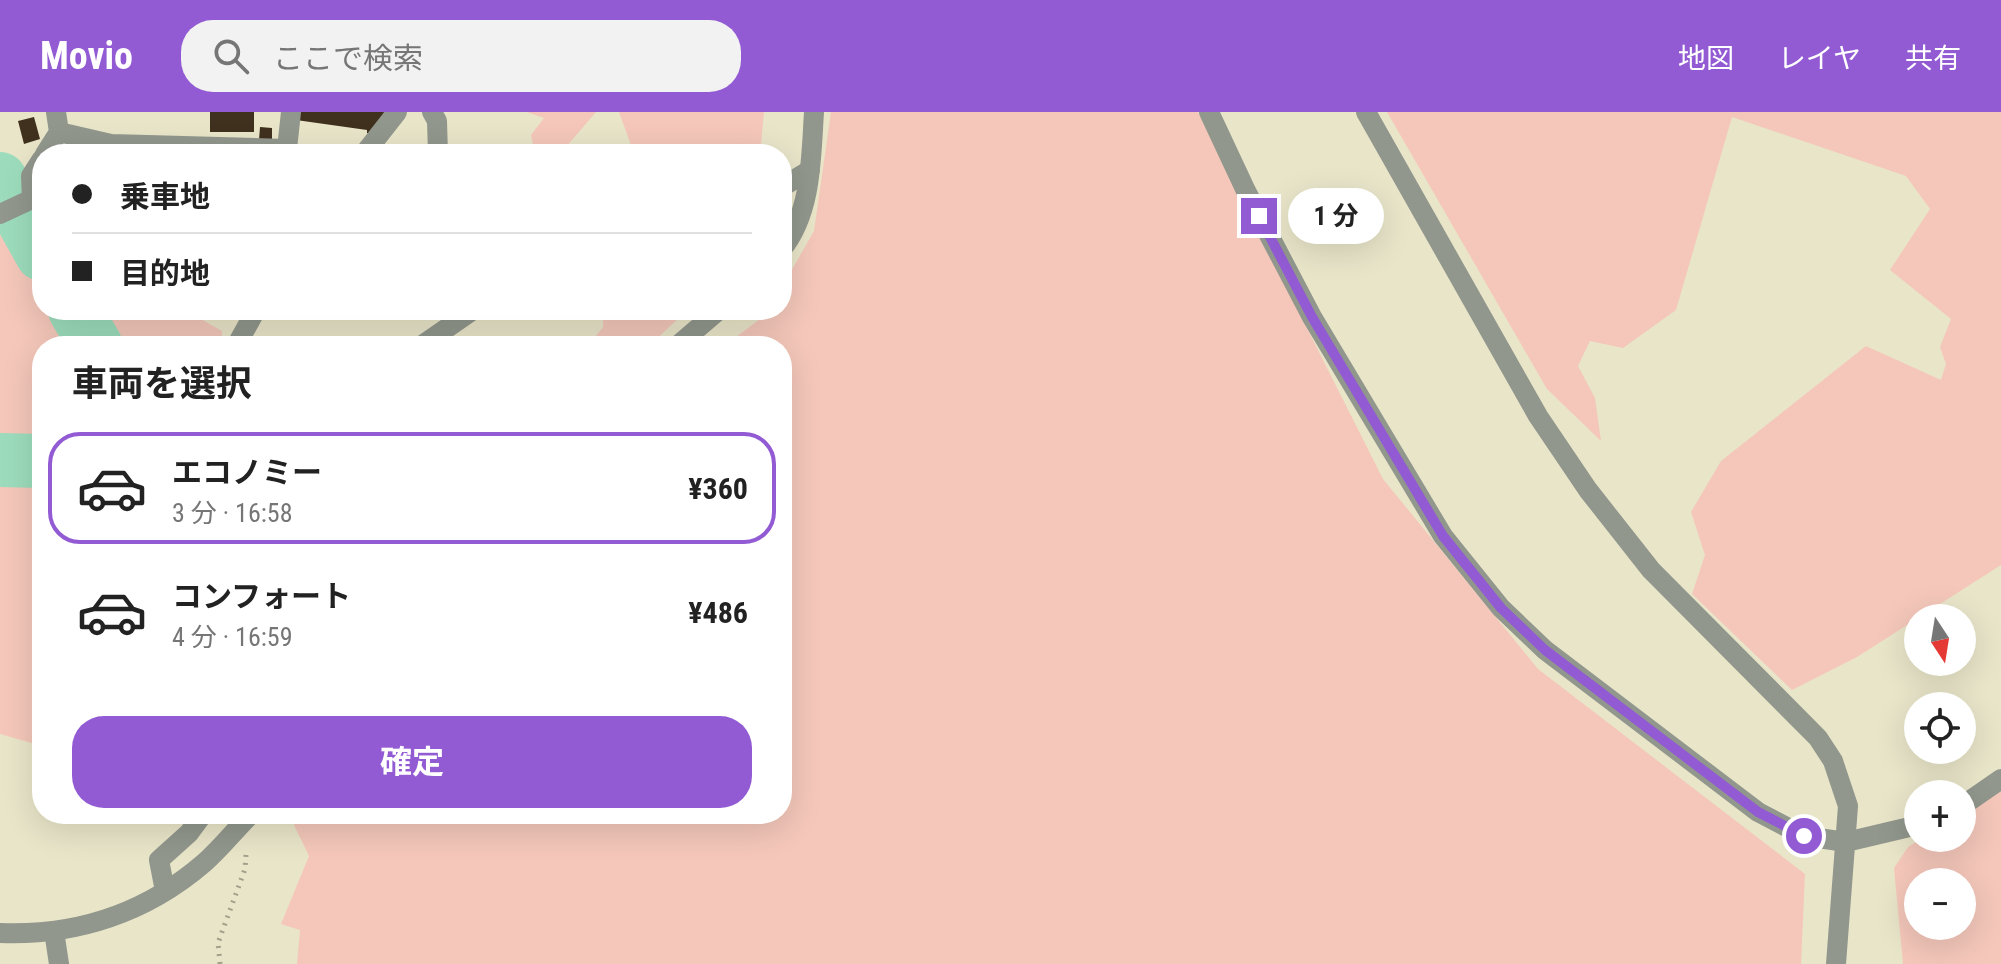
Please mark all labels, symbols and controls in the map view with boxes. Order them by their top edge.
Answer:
search box [181,20,741,92]
text: Movio [40,34,133,78]
icon: search [209,34,253,78]
text: ここで検索 [273,41,423,76]
text: 地図 [1678,42,1734,75]
text: レイヤ [1778,42,1861,75]
text: 共有 [1905,42,1961,75]
text: 乗車地 [120,179,210,214]
callout: 1 分 [1287,188,1383,244]
route end [1241,198,1277,234]
text: 1 分 [1313,201,1359,231]
text: 目的地 [120,256,210,291]
text: 車両を選択 [72,363,252,405]
icon: car [76,452,148,524]
text: エコノミー [172,455,322,490]
text: ¥360 [688,471,748,506]
text: 3 分 · 16:58 [172,498,292,528]
icon: car [76,576,148,648]
text: コンフォート [172,579,351,614]
text: ¥486 [688,595,748,630]
north arrow [1904,604,1976,676]
map controls [1904,604,1976,940]
text: 4 分 · 16:59 [172,622,292,652]
button: locate [1904,692,1976,764]
button: 確定 [72,716,752,808]
button: + [1904,780,1976,852]
route start [1786,818,1822,854]
button: − [1904,868,1976,940]

